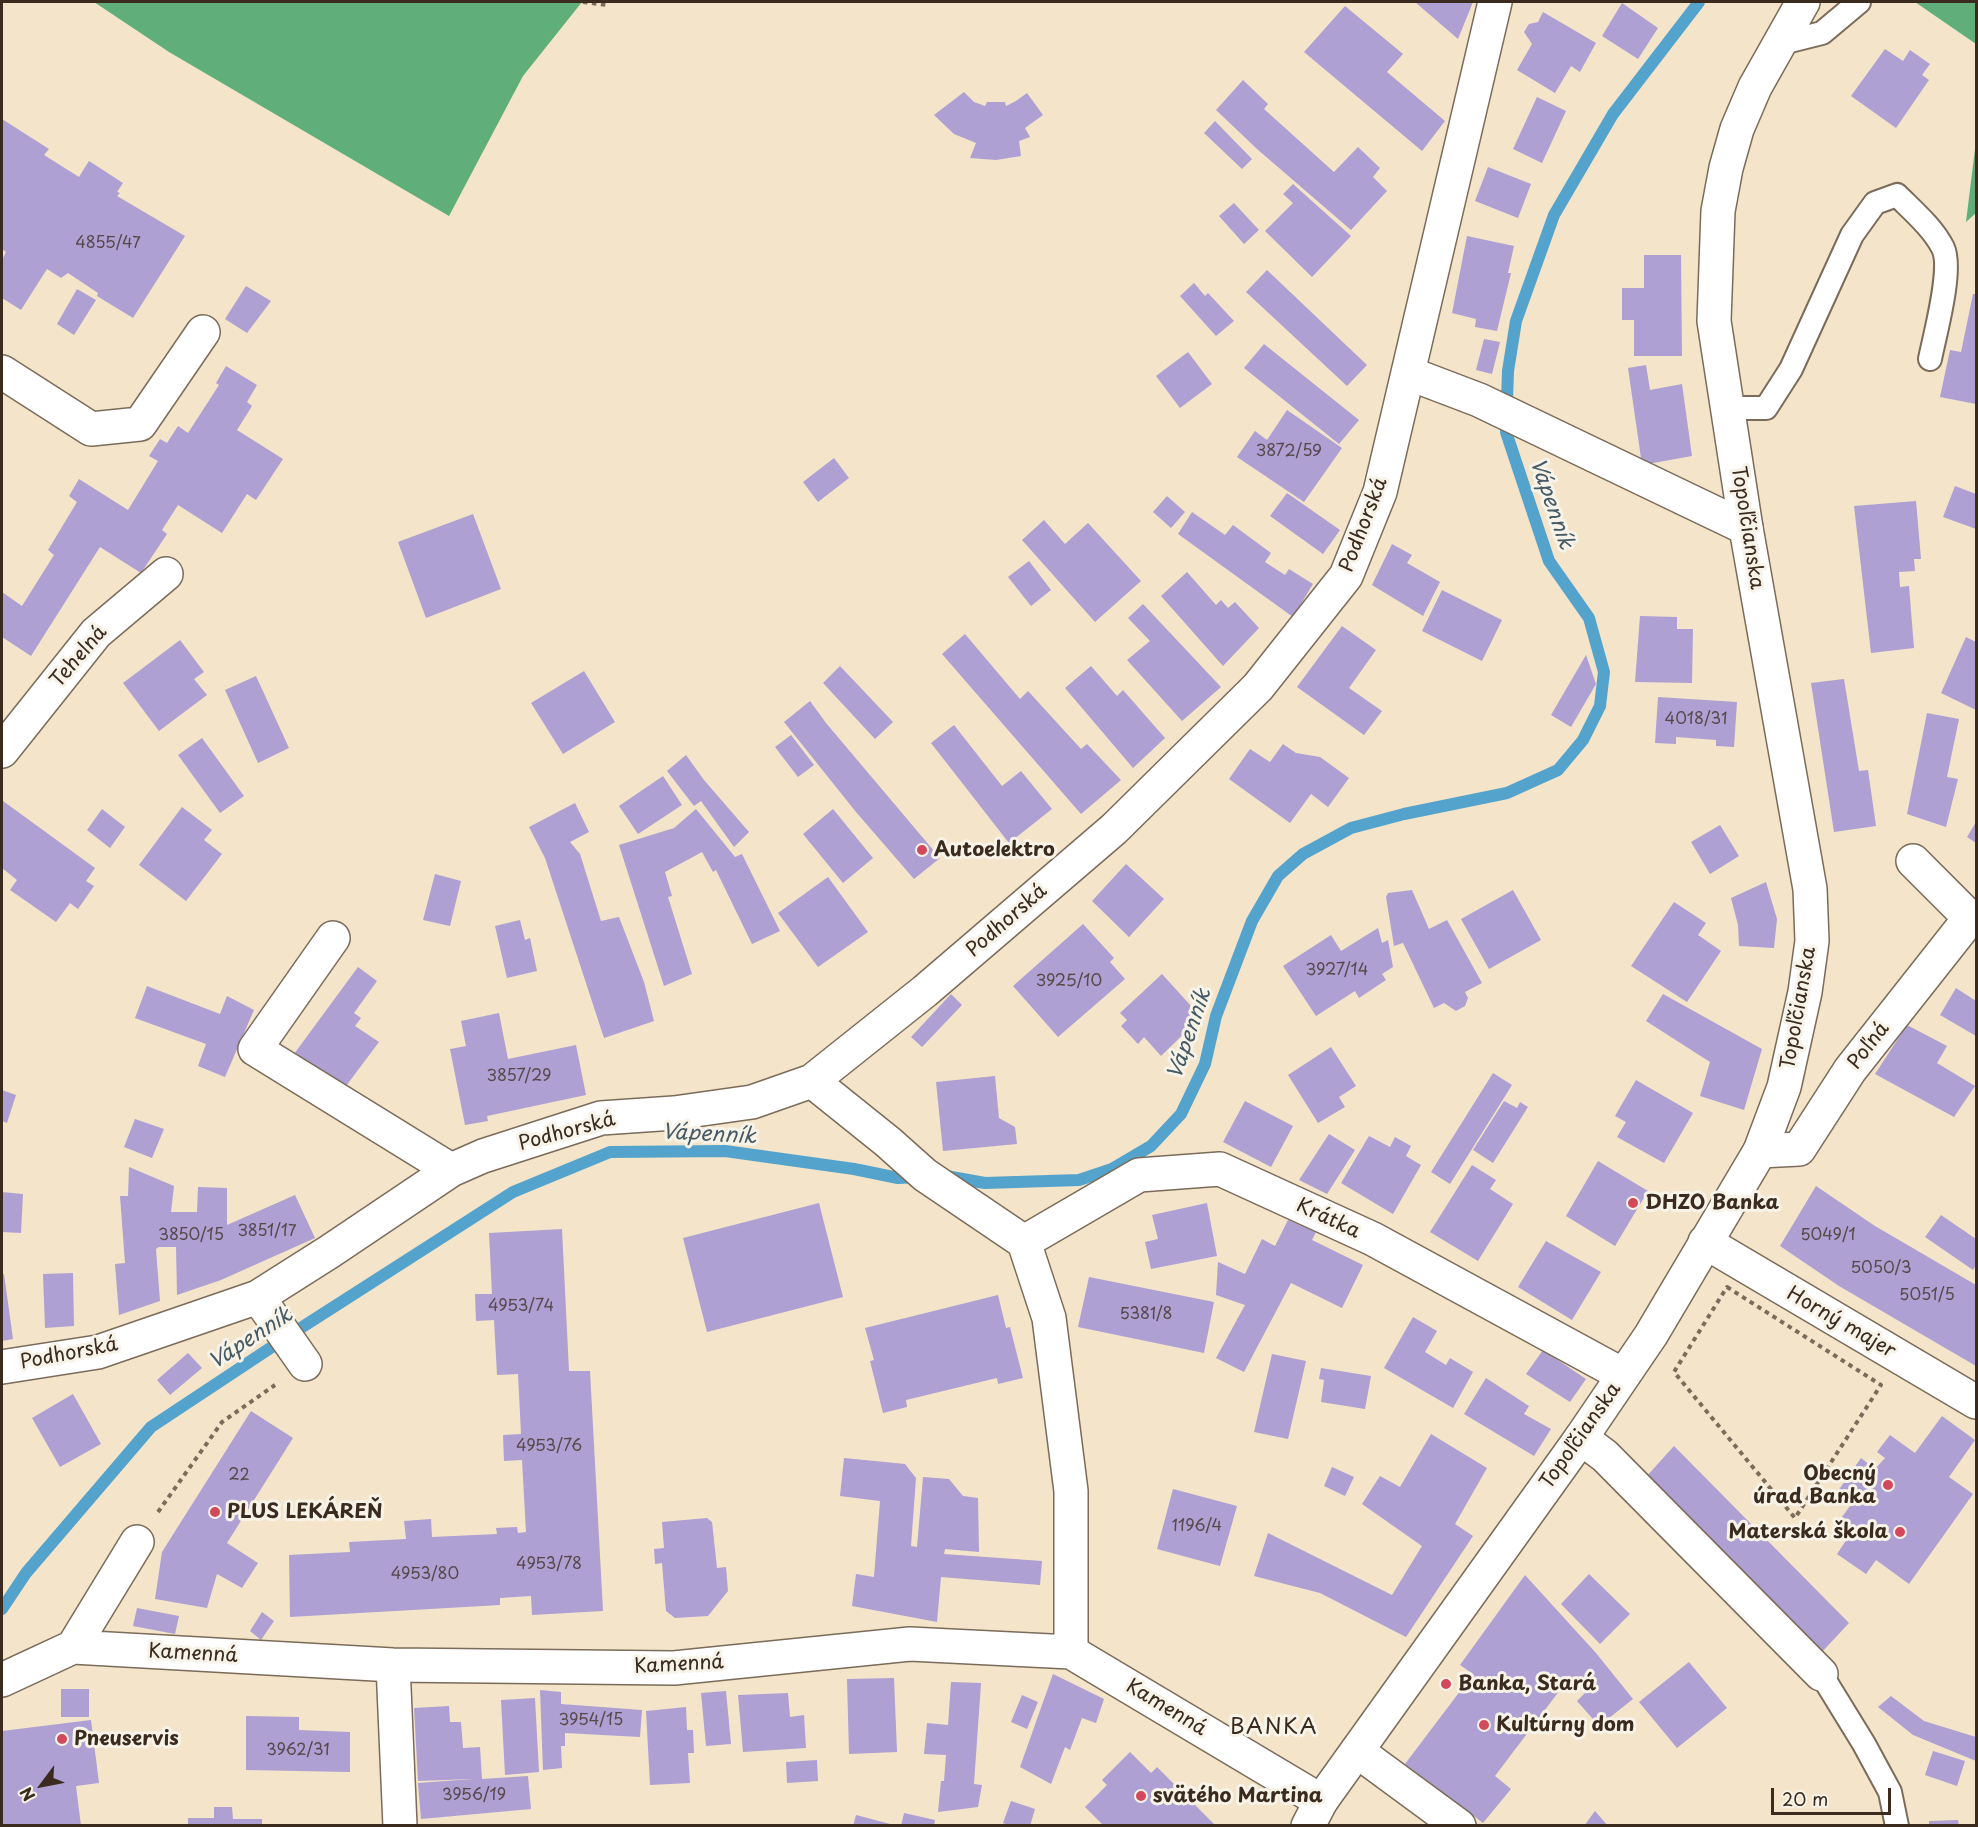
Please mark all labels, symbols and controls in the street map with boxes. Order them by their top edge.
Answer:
house number: 4855/47 [75,234,141,254]
house number: 3872/59 [1256,442,1322,462]
water label: Vápenník [1524,455,1578,553]
street label: Topoľčianska [1725,465,1769,591]
street label: Podhorská [1335,474,1393,576]
street label: Tehelná [46,621,112,693]
house number: 4018/31 [1665,710,1727,730]
place label: Autoelektro [934,838,1055,862]
marker: Autoelektro [915,843,929,857]
street label: Podhorská [962,879,1052,963]
street label: Topoľčianska [1776,945,1822,1071]
house number: 3927/14 [1306,961,1368,981]
house number: 3925/10 [1036,972,1102,992]
water label: Vápenník [1163,985,1217,1083]
street label: Poľná [1843,1018,1895,1074]
house number: 3857/29 [487,1067,551,1087]
street label: Podhorská [516,1108,618,1156]
water label: Vápenník [661,1120,757,1150]
place label: DHZO Banka [1645,1191,1779,1215]
street label: Krátka [1292,1194,1364,1244]
marker: DHZO Banka [1626,1196,1640,1210]
house number: 3851/17 [237,1222,297,1242]
house number: 3850/15 [158,1226,224,1246]
house number: 5049/1 [1800,1226,1856,1246]
house number: 5050/3 [1850,1259,1912,1279]
street label: Horný majer [1782,1282,1900,1364]
house number: 5051/5 [1899,1286,1955,1306]
house number: 4953/74 [488,1297,554,1317]
water label: Vápenník [205,1303,297,1375]
house number: 5381/8 [1119,1305,1173,1325]
street label: Podhorská [18,1333,120,1375]
street label: Topoľčianska [1536,1378,1626,1494]
house number: 4953/76 [516,1437,582,1457]
place label: Obecný úrad Banka [1753,1462,1876,1509]
house number: 22 [228,1466,250,1486]
marker: Obecný úrad Banka [1881,1478,1895,1492]
place label: PLUS LEKÁREŇ [227,1500,382,1524]
marker: PLUS LEKÁREŇ [208,1505,222,1519]
house number: 1196/4 [1172,1517,1222,1537]
place label: Materská škola [1729,1520,1888,1544]
marker: Materská škola [1893,1525,1907,1539]
house number: 4953/78 [516,1555,582,1575]
house number: 4953/80 [391,1565,459,1585]
street label: Kamenná [148,1640,238,1668]
street label: Kamenná [634,1651,724,1679]
place label: Banka, Stará [1458,1672,1596,1696]
street label: Kamenná [1121,1675,1211,1741]
marker: Banka, Stará [1439,1677,1453,1691]
house number: 3954/15 [559,1711,623,1731]
place label: Kultúrny dom [1496,1713,1634,1737]
district label: BANKA [1229,1715,1319,1741]
marker: Kultúrny dom [1477,1718,1491,1732]
place label: Pneuservis [74,1727,179,1751]
marker: Pneuservis [55,1732,69,1746]
house number: 3962/31 [266,1741,330,1761]
north arrow [12,1755,72,1815]
scale bar [1774,1776,1894,1814]
text: N [13,1783,40,1806]
place label: svätého Martina [1153,1784,1323,1808]
text: 20 m [1782,1785,1828,1812]
house number: 3956/19 [442,1786,506,1806]
marker: svätého Martina [1134,1789,1148,1803]

